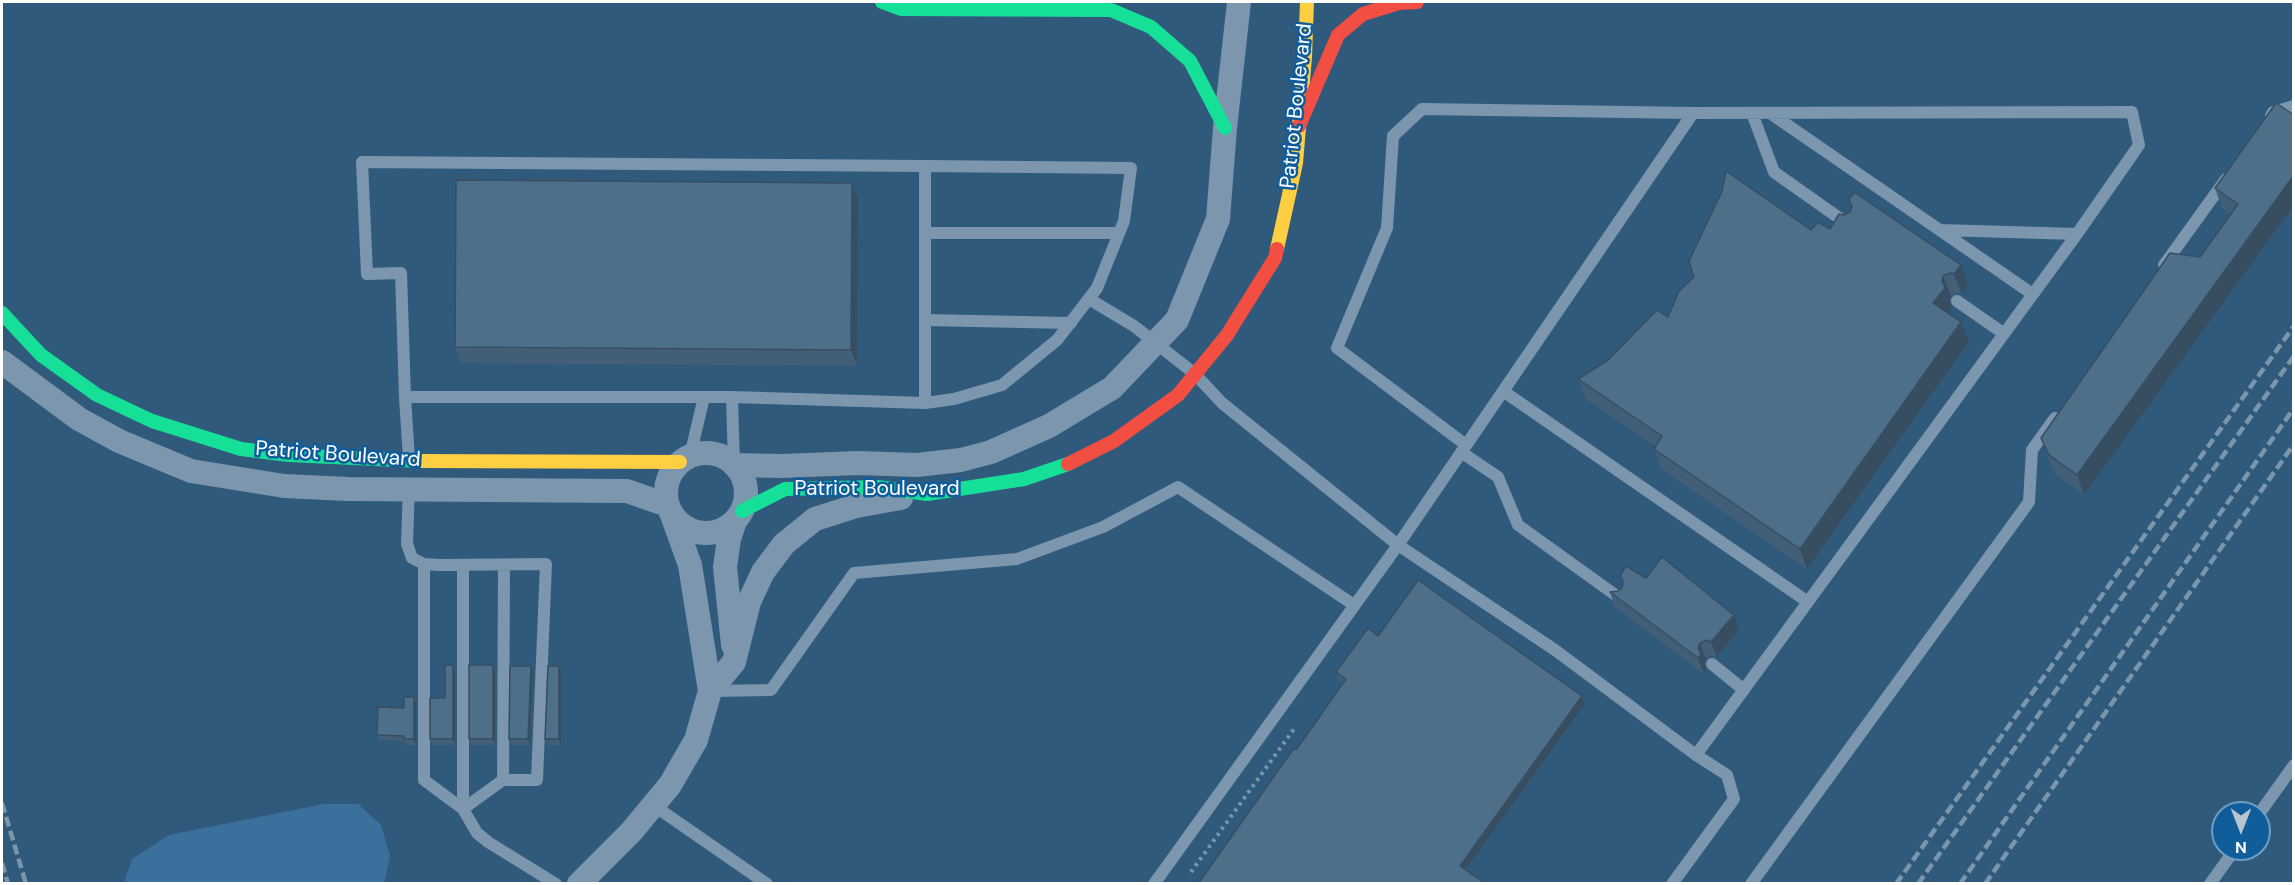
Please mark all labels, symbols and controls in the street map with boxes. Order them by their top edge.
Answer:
street label: Patriot Boulevard [1276,22,1318,190]
street label: Patriot Boulevard [255,437,421,473]
street label: Patriot Boulevard [794,476,960,502]
north arrow [2211,801,2271,861]
text: N [2235,837,2247,858]

